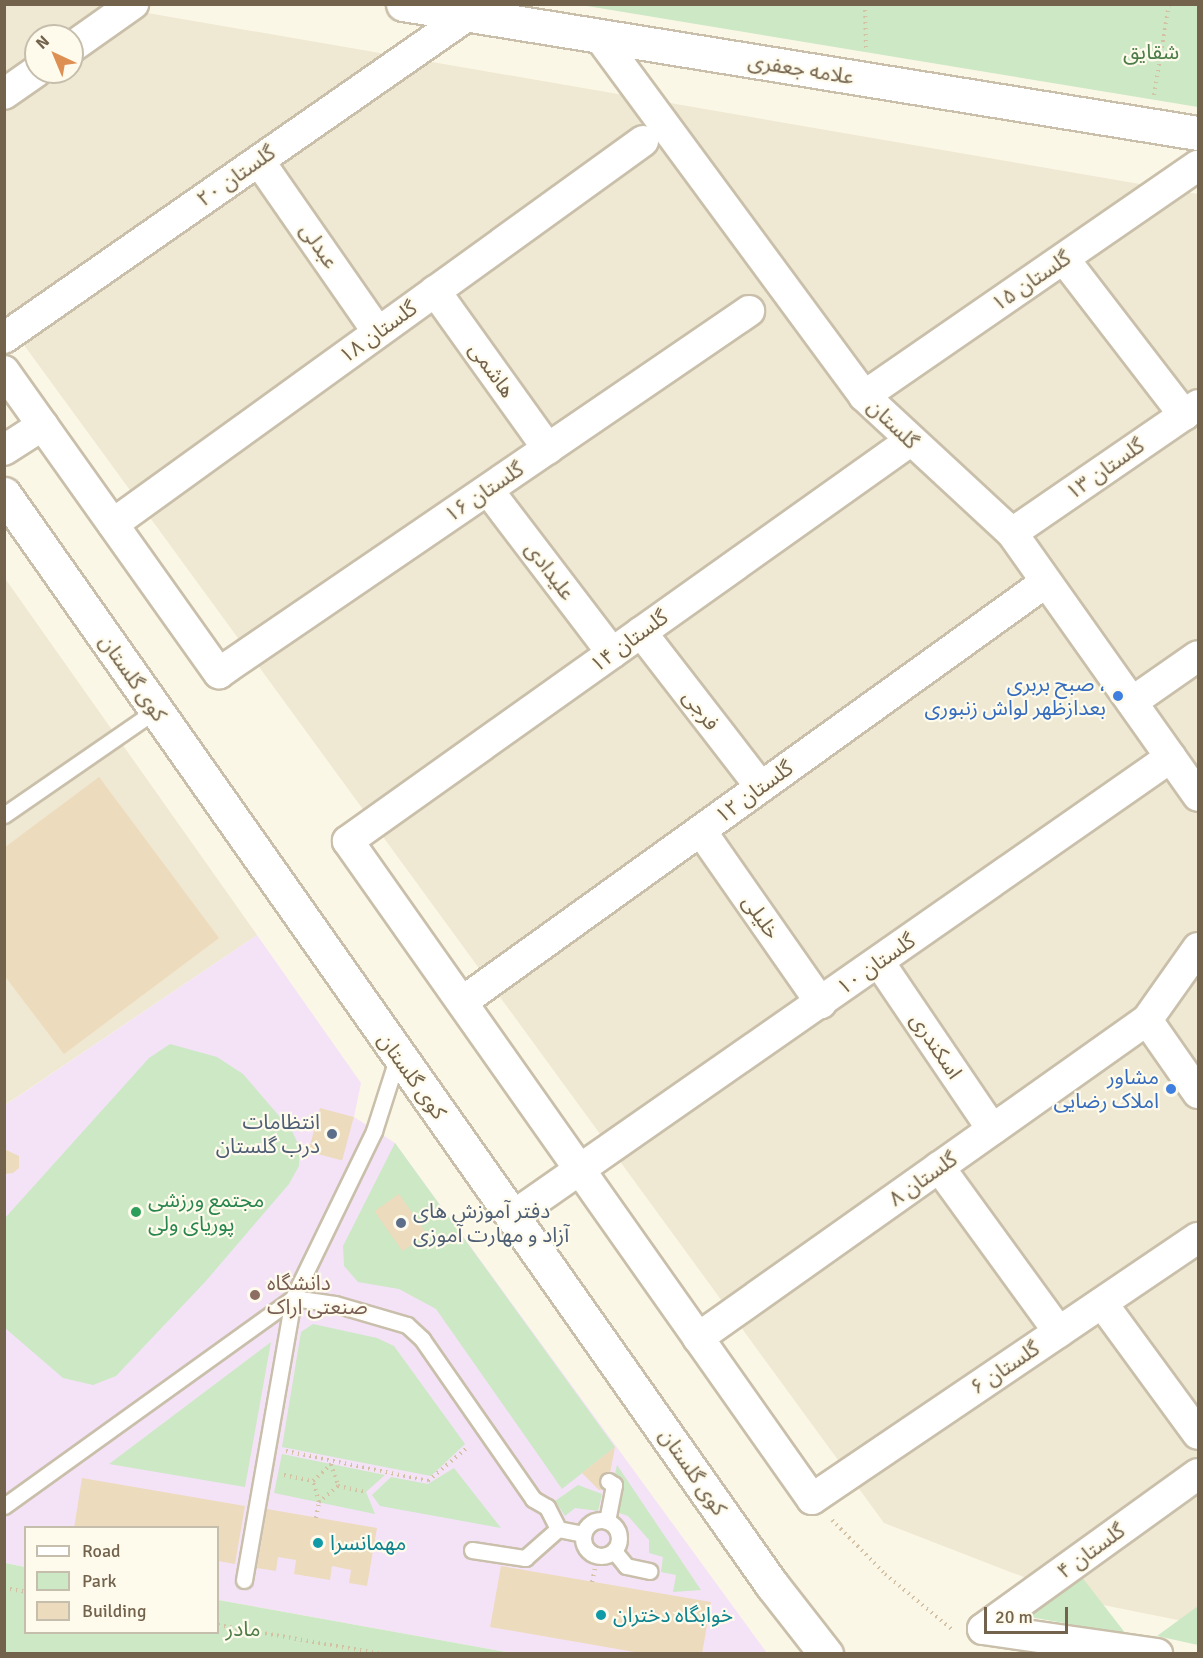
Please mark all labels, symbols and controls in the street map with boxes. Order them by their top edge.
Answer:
north arrow [24,24,84,84]
text: N [32,31,54,54]
park label: شقایق [1123,39,1179,65]
street label: علامه جعفری [746,48,856,90]
street label: گلستان ۲۰ [192,140,280,212]
street label: عبدلی [294,218,344,274]
street label: گلستان ۱۵ [987,245,1075,317]
street label: گلستان ۱۸ [334,295,422,369]
street label: هاشمی [464,337,520,403]
street label: گلستان [862,394,924,454]
street label: گلستان ۱۳ [1061,433,1149,505]
street label: گلستان ۱۶ [440,456,528,528]
street label: علیدادی [520,537,580,605]
street label: گلستان ۱۴ [585,604,673,678]
street label: کوی گلستان [94,630,172,726]
place label: صبح بربری ، بعدازظهر لواش زنبوری [924,671,1106,721]
street label: فرجی [677,685,725,735]
marker: صبح بربری ، بعدازظهر لواش زنبوری [1111,689,1125,703]
street label: گلستان ۱۲ [710,755,798,829]
street label: خلیلی [737,890,785,944]
street label: گلستان ۱۰ [832,928,920,1000]
street label: اسکندری [905,1008,967,1084]
street label: کوی گلستان [372,1028,452,1124]
place label: مشاور املاک رضایی [1053,1064,1159,1114]
marker: مشاور املاک رضایی [1164,1082,1178,1096]
place label: انتظامات درب گلستان [216,1109,320,1159]
marker: انتظامات درب گلستان [325,1127,339,1141]
street label: گلستان ۸ [884,1146,962,1212]
place label: مجتمع ورزشی پوریای ولی [148,1187,264,1237]
place label: دفتر آموزش های آزاد و مهارت آموزی [413,1198,569,1248]
marker: مجتمع ورزشی پوریای ولی [129,1205,143,1219]
marker: دفتر آموزش های آزاد و مهارت آموزی [394,1216,408,1230]
place label: دانشگاه صنعتی اراک [267,1270,368,1320]
marker: دانشگاه صنعتی اراک [248,1288,262,1302]
street label: گلستان ۶ [966,1336,1044,1400]
street label: کوی گلستان [654,1424,732,1520]
street label: گلستان ۴ [1052,1518,1130,1584]
legend [24,1526,219,1634]
place label: مهمانسرا [330,1530,406,1556]
marker: مهمانسرا [311,1536,325,1550]
text: Road [82,1540,121,1562]
text: Park [82,1570,117,1592]
scale bar [987,1595,1071,1633]
text: Building [82,1600,146,1622]
place label: خوابگاه دختران [613,1602,733,1628]
text: 20 m [995,1606,1033,1628]
marker: خوابگاه دختران [594,1608,608,1622]
park label: مادر [226,1616,260,1642]

